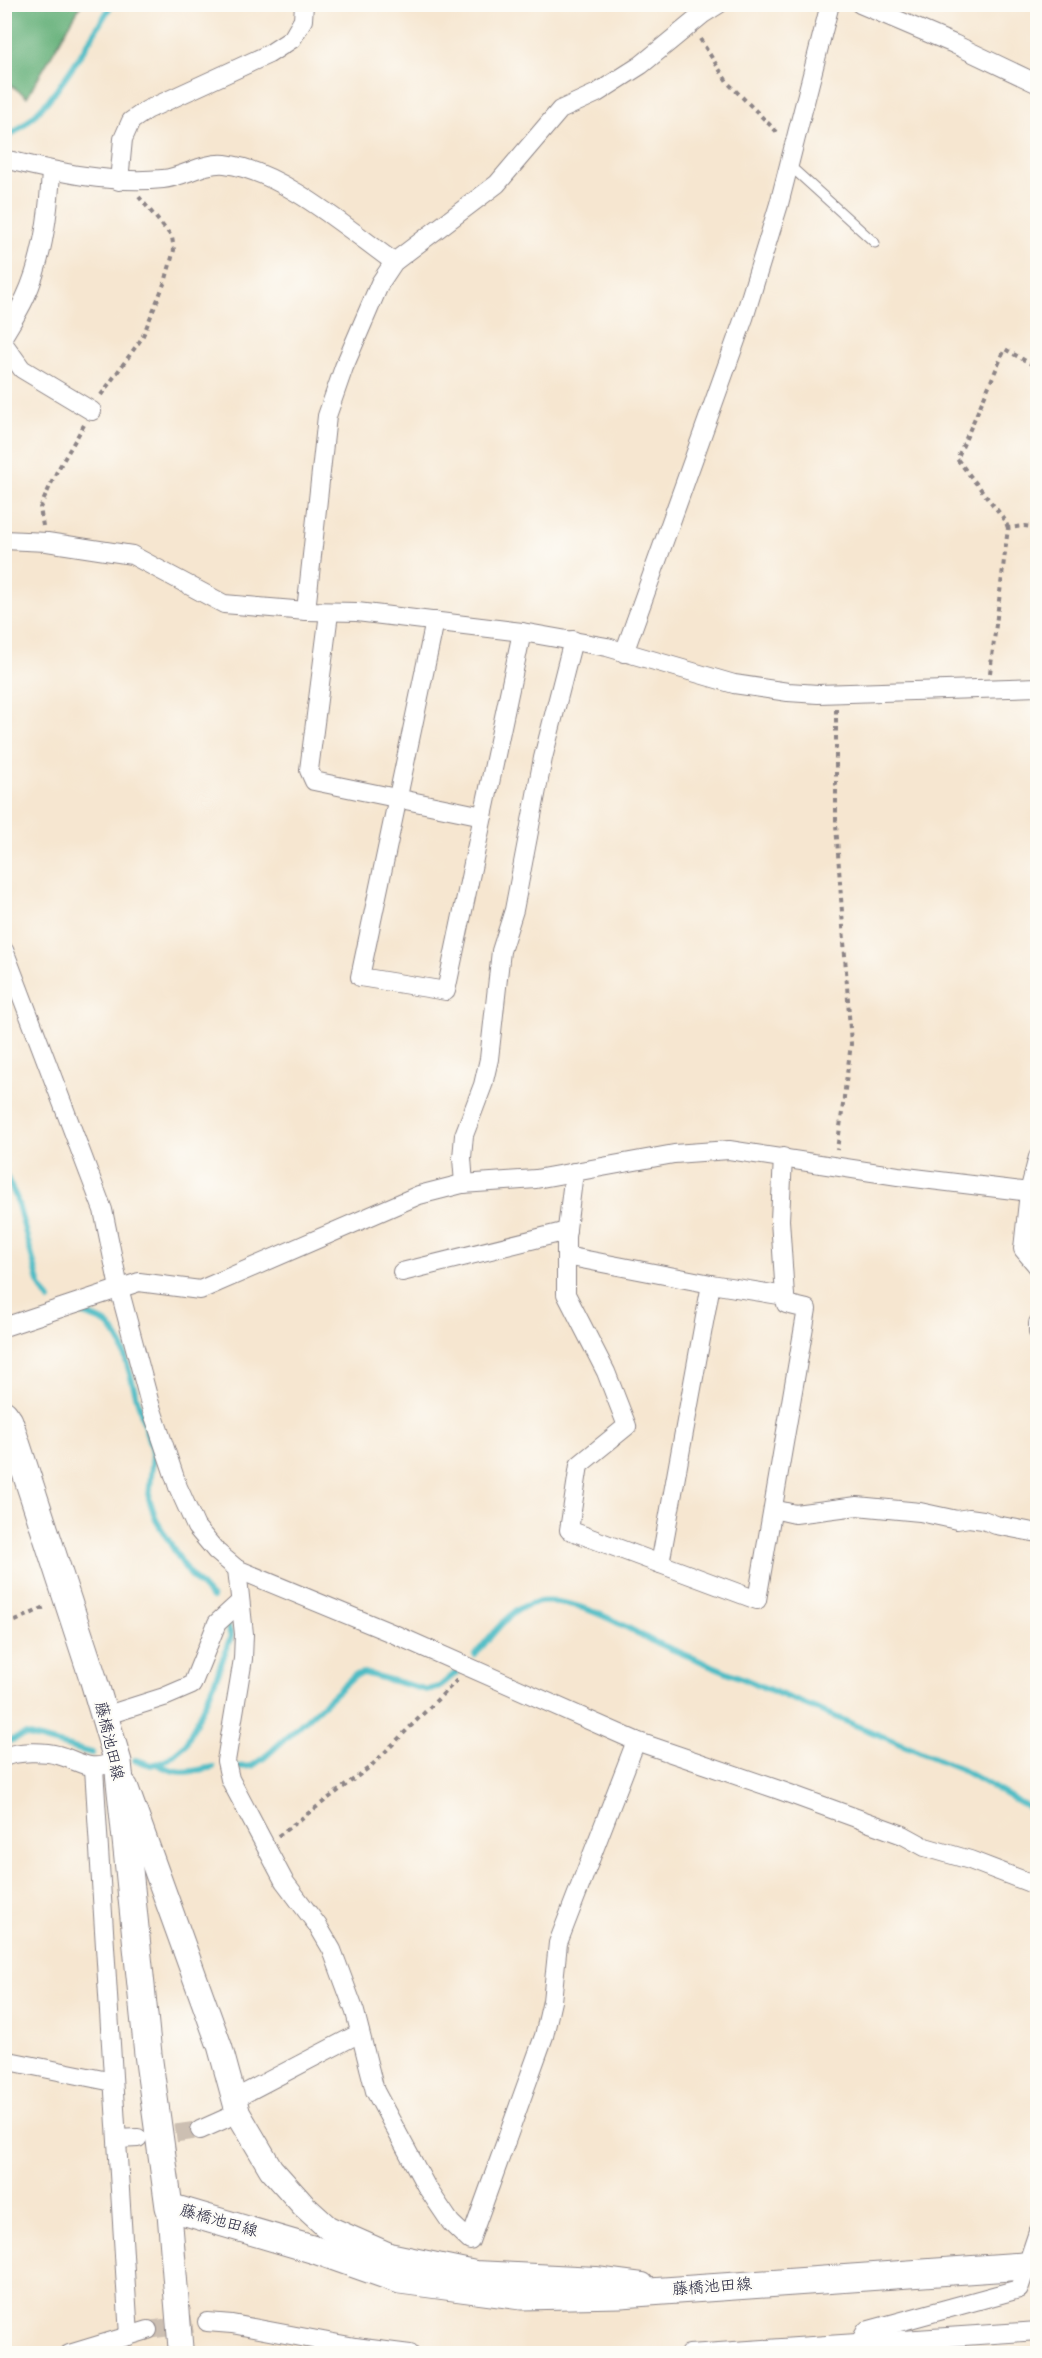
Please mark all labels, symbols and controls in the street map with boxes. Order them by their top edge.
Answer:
street label: 藤橋池田線 [88,1699,130,1783]
street label: 藤橋池田線 [177,2198,261,2244]
street label: 藤橋池田線 [671,2272,753,2302]

